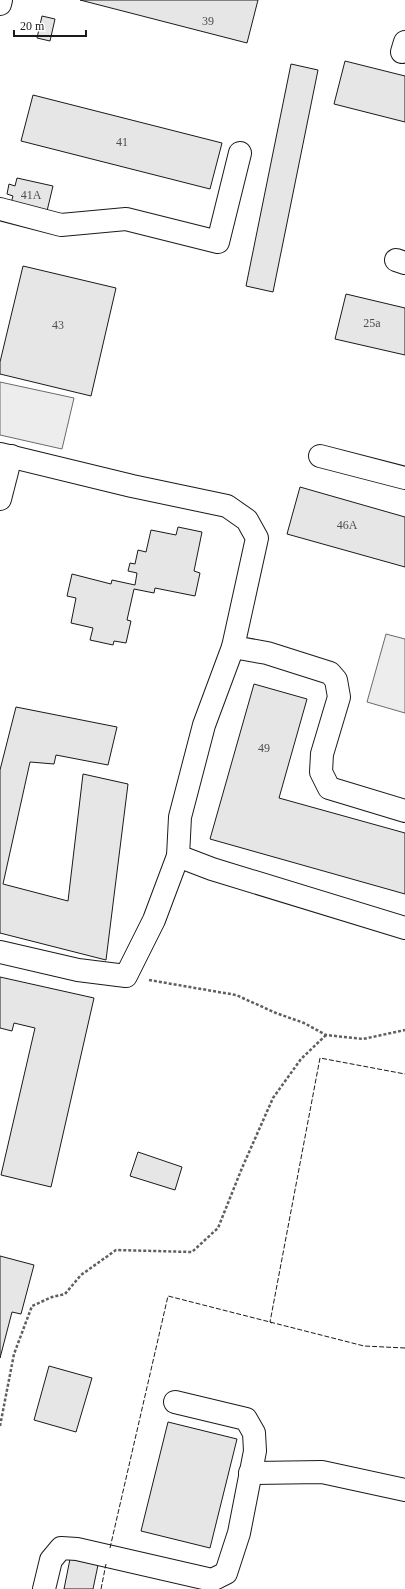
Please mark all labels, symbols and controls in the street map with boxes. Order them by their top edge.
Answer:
scale bar [14,12,86,38]
house number: 39 [202,14,214,28]
text: 20 m [20,19,45,33]
house number: 41 [116,135,128,149]
house number: 41А [21,188,42,202]
house number: 25a [363,316,381,330]
house number: 43 [52,318,64,332]
house number: 46А [337,518,358,532]
house number: 49 [258,741,270,755]

